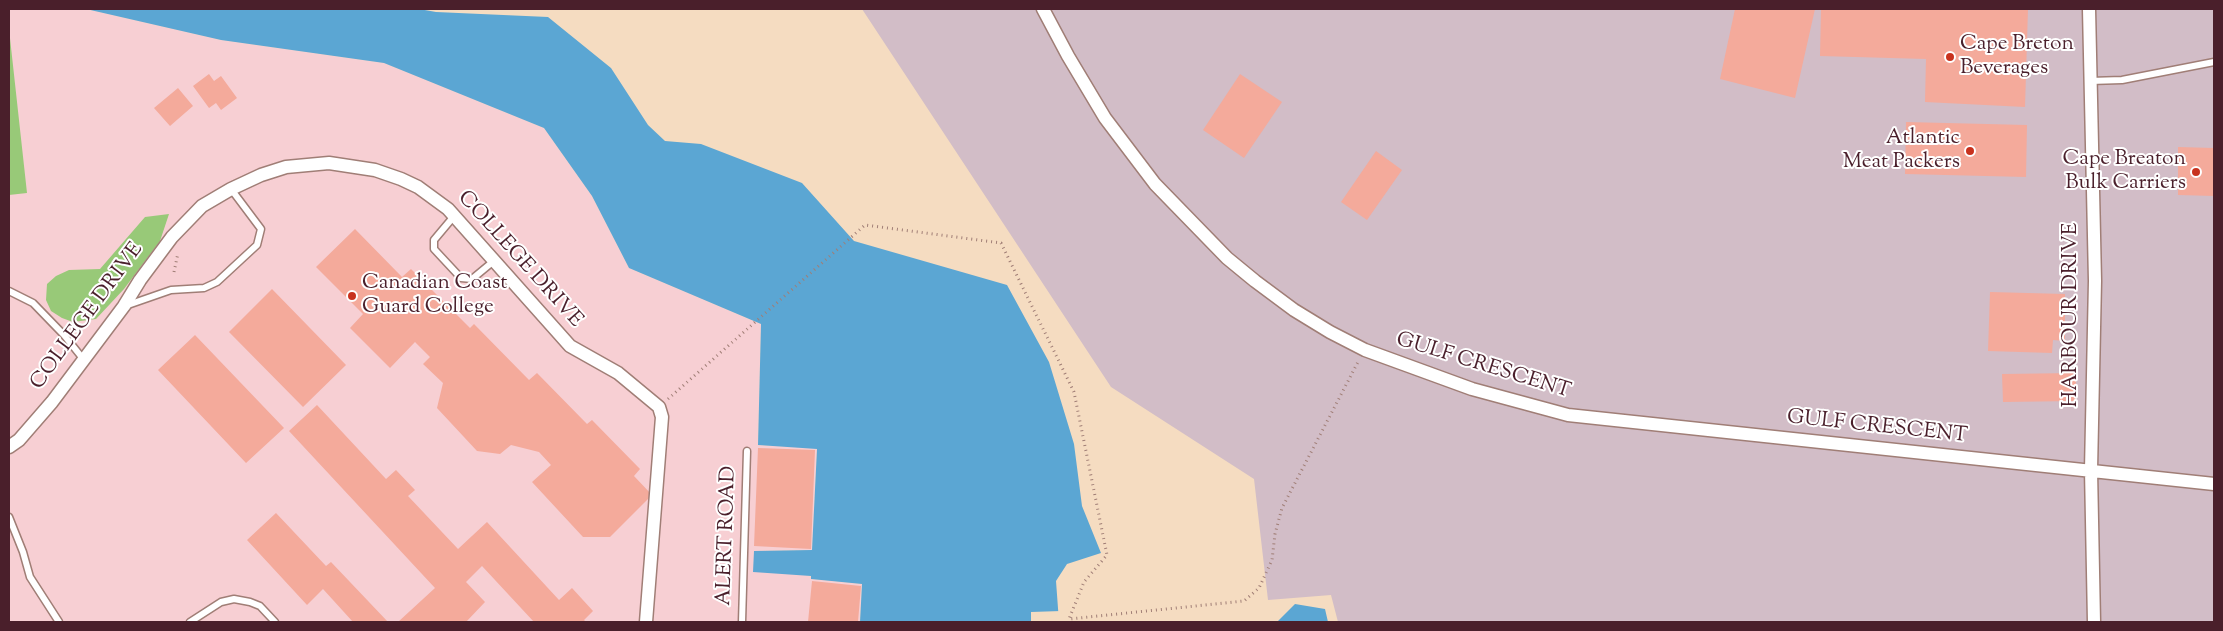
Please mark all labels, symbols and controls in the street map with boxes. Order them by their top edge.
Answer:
place label: Cape Breton Beverages [1960,32,2074,82]
marker: Cape Breton Beverages [1944,51,1956,63]
place label: Atlantic Meat Packers [1843,126,1960,176]
marker: Atlantic Meat Packers [1964,145,1976,157]
place label: Cape Breaton Bulk Carriers [2063,147,2186,197]
marker: Cape Breaton Bulk Carriers [2190,166,2202,178]
street label: COLLEGE DRIVE [451,186,587,334]
street label: HARBOUR DRIVE [2059,223,2085,407]
street label: COLLEGE DRIVE [26,239,150,395]
place label: Canadian Coast Guard College [362,271,507,321]
marker: Canadian Coast Guard College [346,290,358,302]
street label: GULF CRESCENT [1393,328,1573,406]
street label: GULF CRESCENT [1785,406,1969,450]
street label: ALERT ROAD [713,466,743,606]

